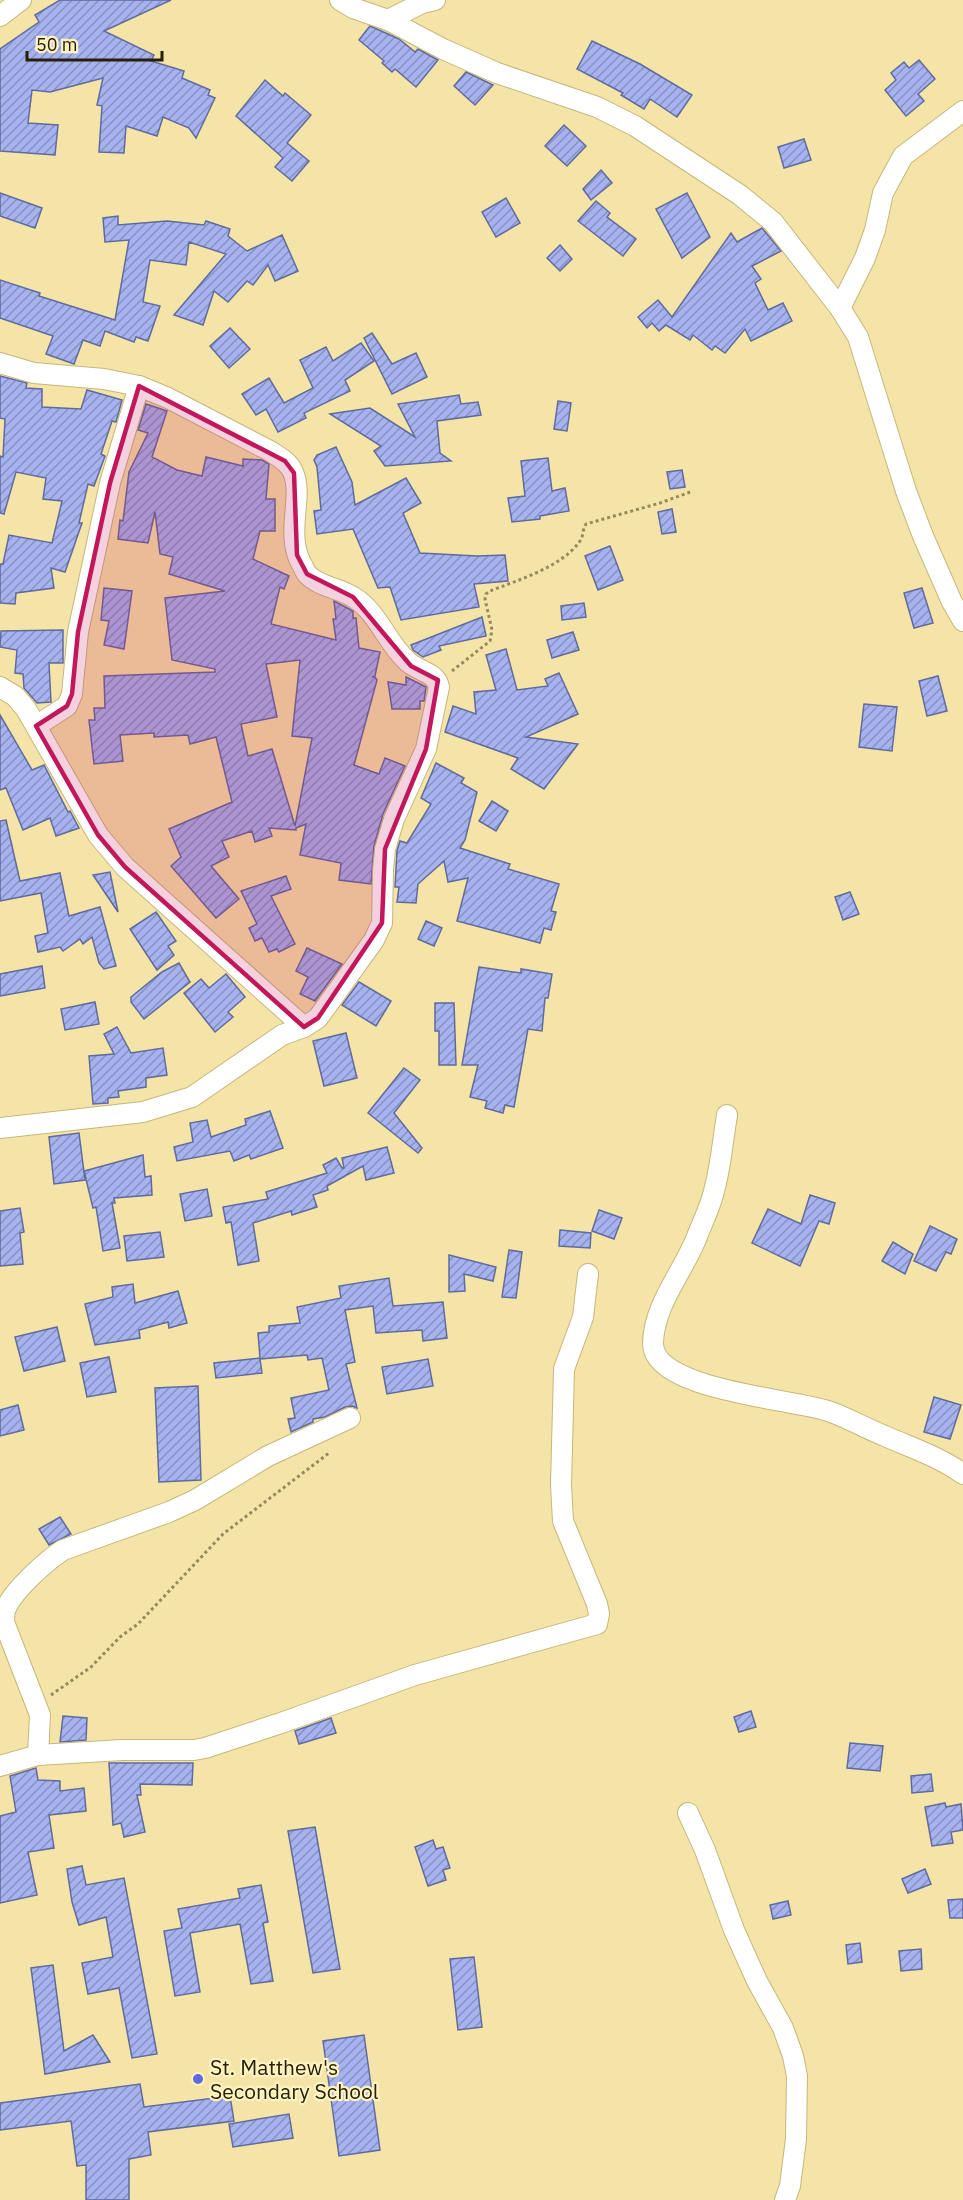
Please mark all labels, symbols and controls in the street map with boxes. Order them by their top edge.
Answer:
scale bar [27,24,162,62]
text: 50 m [36,33,78,56]
place label: St. Matthew's Secondary School [210,2053,379,2105]
marker: St. Matthew's Secondary School [191,2072,205,2086]

